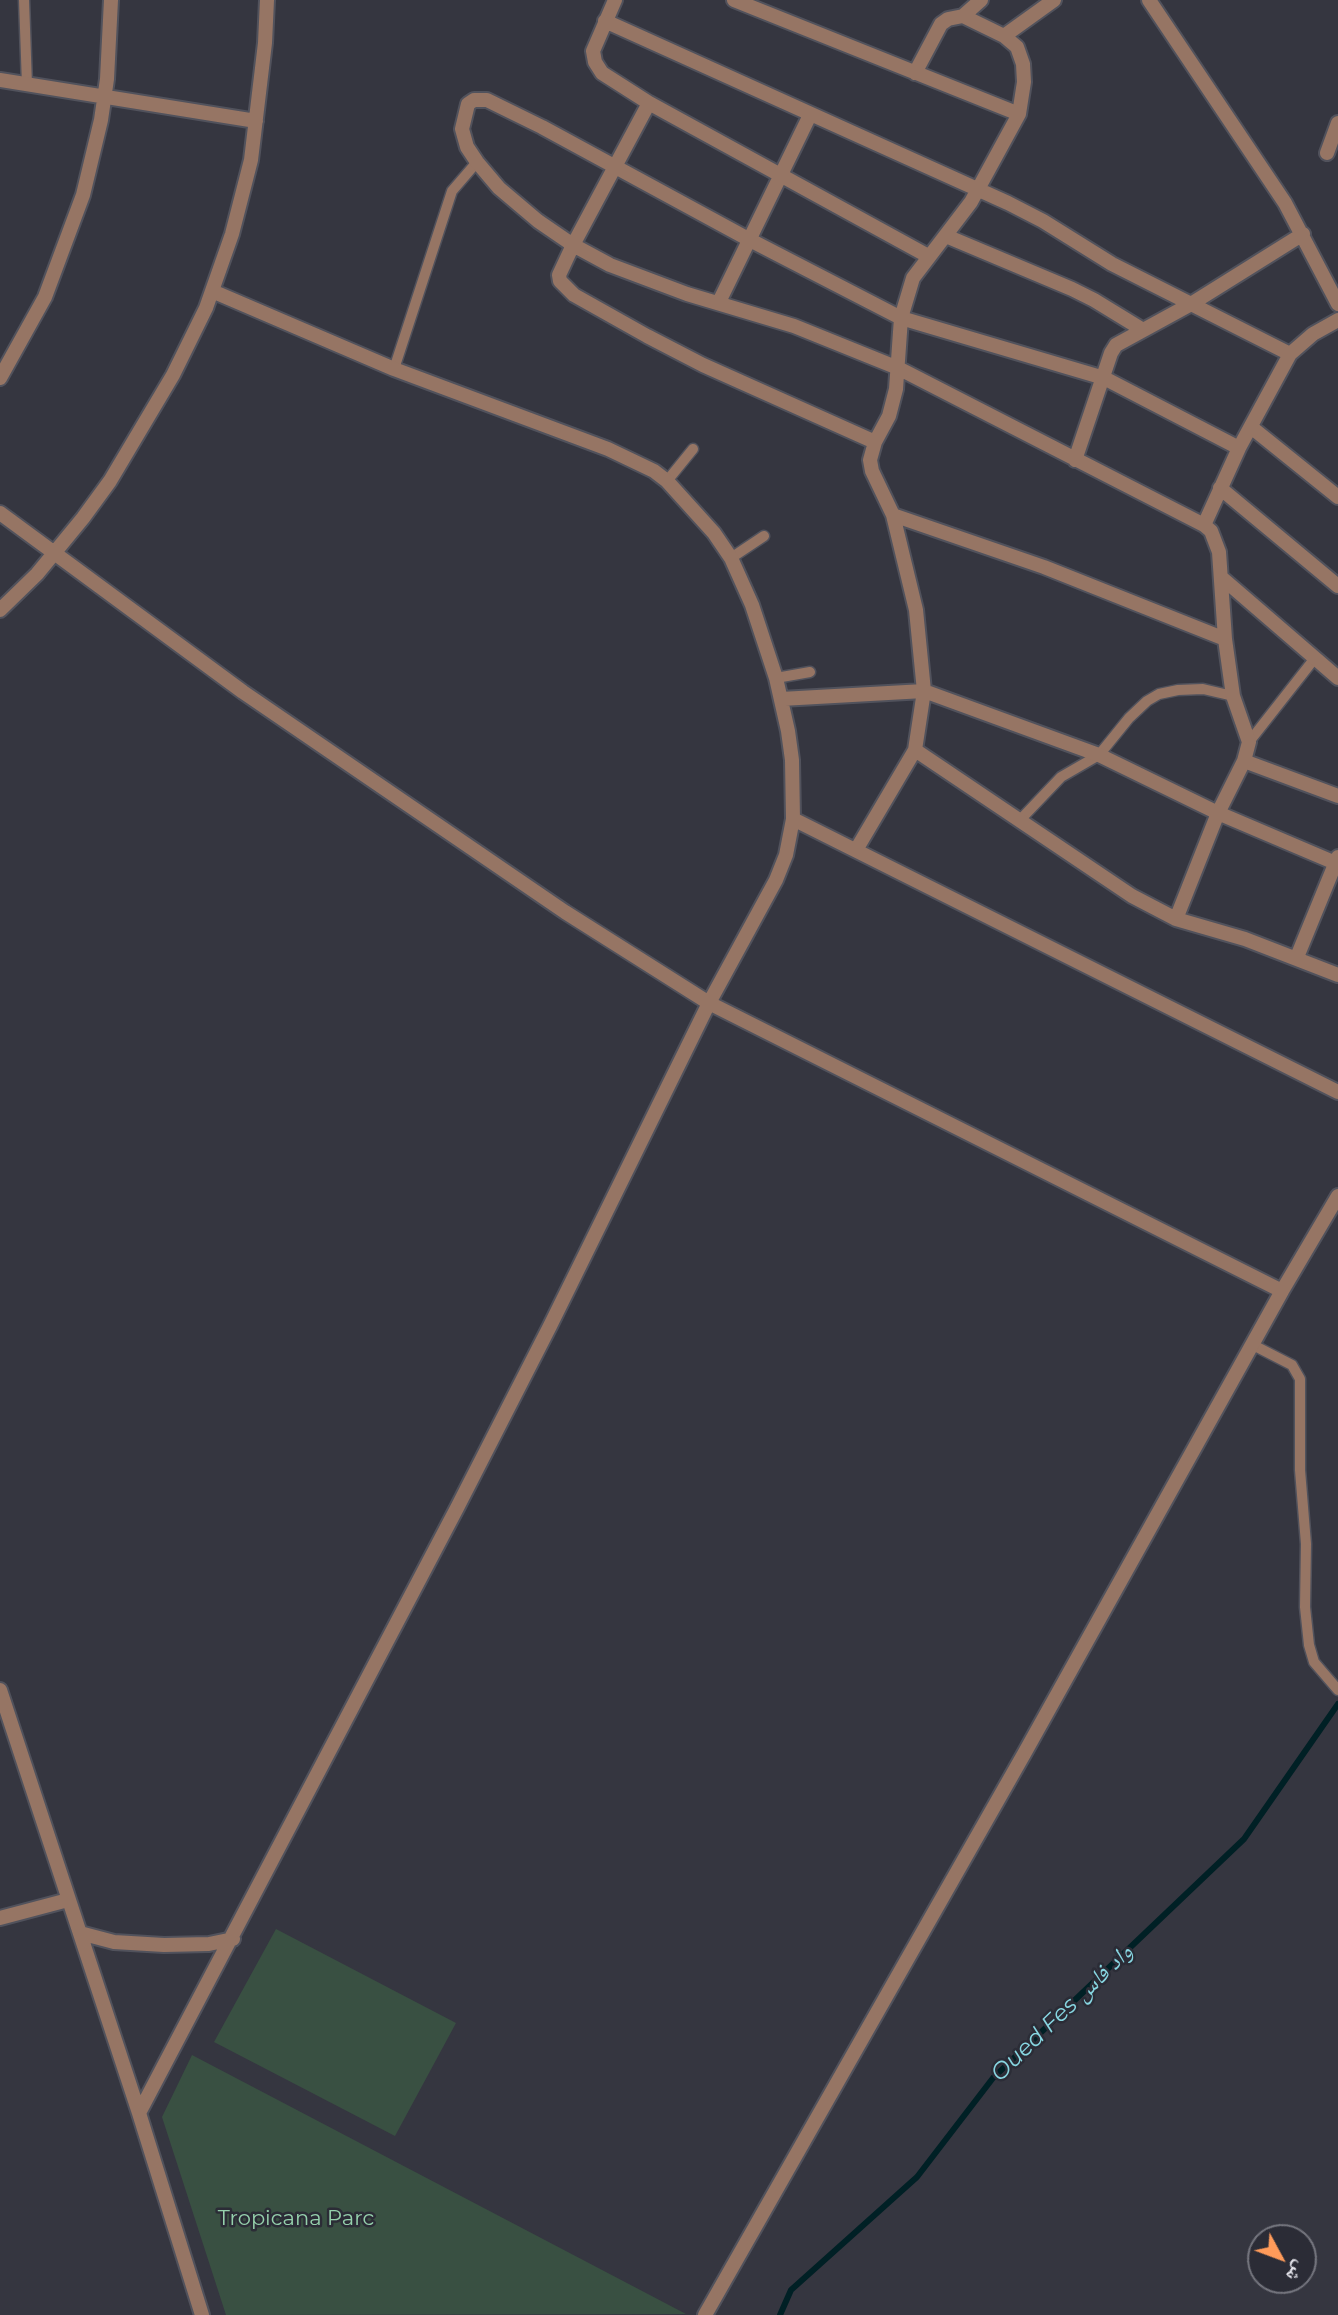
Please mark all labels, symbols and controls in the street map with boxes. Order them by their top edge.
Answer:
water label: Oued Fes واد فاس [985,1938,1139,2088]
park label: Tropicana Parc [218,2206,374,2232]
north arrow [1247,2224,1317,2294]
text: ش [1281,2257,1312,2287]

